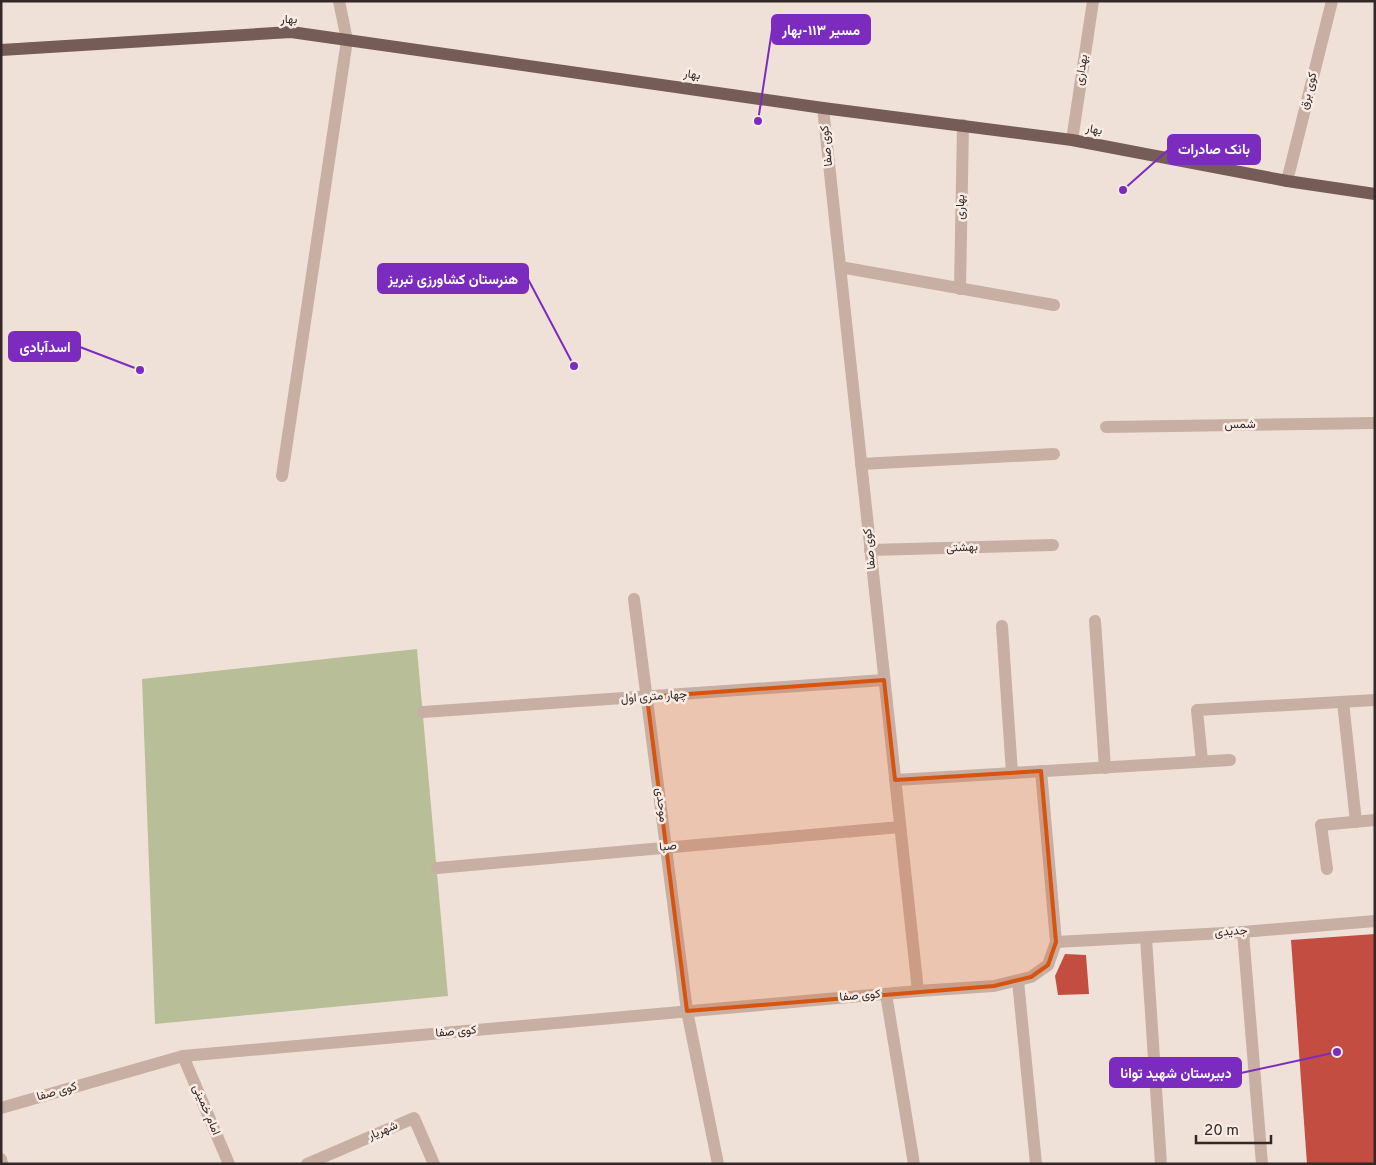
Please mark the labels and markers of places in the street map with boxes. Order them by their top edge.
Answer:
callout: مسیر ۱۱۳-بهار [772,15,870,44]
callout: بانک صادرات [1168,135,1260,164]
callout: هنرستان کشاورزی تبریز [378,264,528,293]
callout: اسدآبادی [9,332,80,361]
callout: دبیرستان شهید توانا [1110,1058,1241,1087]

